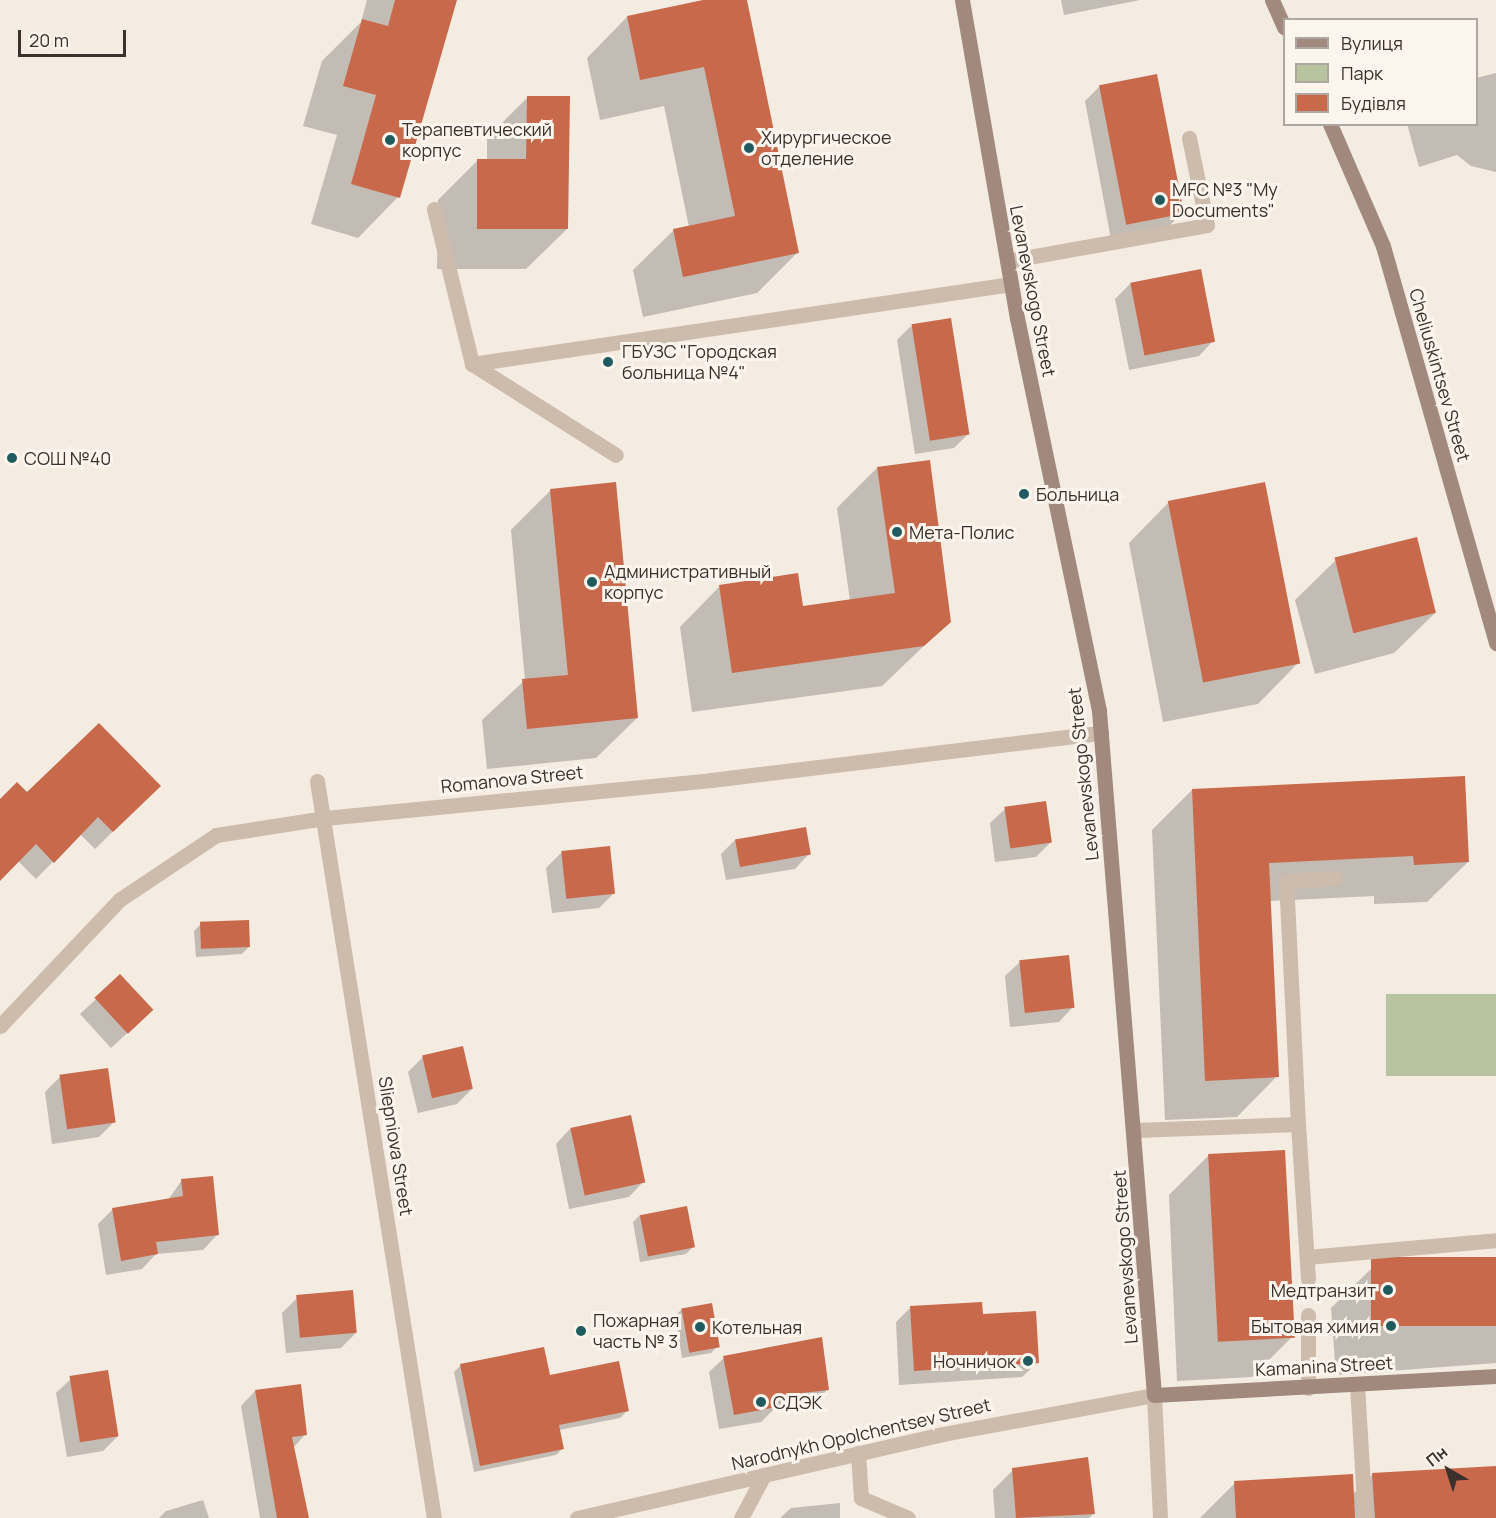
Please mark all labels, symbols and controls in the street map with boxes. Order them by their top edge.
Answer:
scale bar [21,18,129,56]
legend [1283,18,1478,126]
text: 20 m [29,28,69,52]
text: Вулиця [1341,31,1403,55]
text: Парк [1341,61,1383,85]
text: Будівля [1341,91,1406,115]
place label: Терапевтический корпус [402,119,552,162]
place label: Хирургическое отделение [761,127,891,170]
marker: Терапевтический корпус [383,133,397,147]
marker: Хирургическое отделение [742,141,756,155]
place label: MFC №3 "My Documents" [1172,179,1278,222]
marker: MFC №3 "My Documents" [1153,193,1167,207]
street label: Levanevskogo Street [1006,203,1060,379]
street label: Cheliuskintsev Street [1405,286,1475,464]
place label: ГБУЗС "Городская больница №4" [622,341,777,384]
marker: ГБУЗС "Городская больница №4" [599,353,617,371]
place label: СОШ №40 [24,447,111,469]
marker: СОШ №40 [5,451,19,465]
place label: Больница [1036,483,1119,505]
marker: Больница [1017,487,1031,501]
place label: Мета-Полис [909,521,1015,543]
marker: Мета-Полис [890,525,904,539]
place label: Административный корпус [604,561,771,604]
marker: Административный корпус [585,575,599,589]
street label: Levanevskogo Street [1063,686,1103,862]
street label: Romanova Street [440,761,584,797]
street label: Sliepniova Street [374,1075,418,1217]
street label: Levanevskogo Street [1108,1169,1142,1345]
place label: Медтранзит [1271,1279,1376,1301]
marker: Медтранзит [1381,1283,1395,1297]
place label: Пожарная часть № 3 [593,1310,679,1352]
place label: Бытовая химия [1251,1315,1379,1337]
place label: Котельная [712,1316,802,1338]
marker: Бытовая химия [1384,1319,1398,1333]
marker: Котельная [693,1320,707,1334]
marker: Пожарная часть № 3 [574,1324,588,1338]
place label: Ночничок [933,1350,1016,1372]
street label: Kamanina Street [1255,1352,1393,1380]
marker: Ночничок [1021,1354,1035,1368]
place label: СДЭК [773,1391,822,1413]
street label: Narodnykh Opolchentsev Street [729,1394,993,1474]
marker: СДЭК [754,1395,768,1409]
north arrow [1418,1440,1478,1500]
text: Пн [1421,1441,1452,1471]

